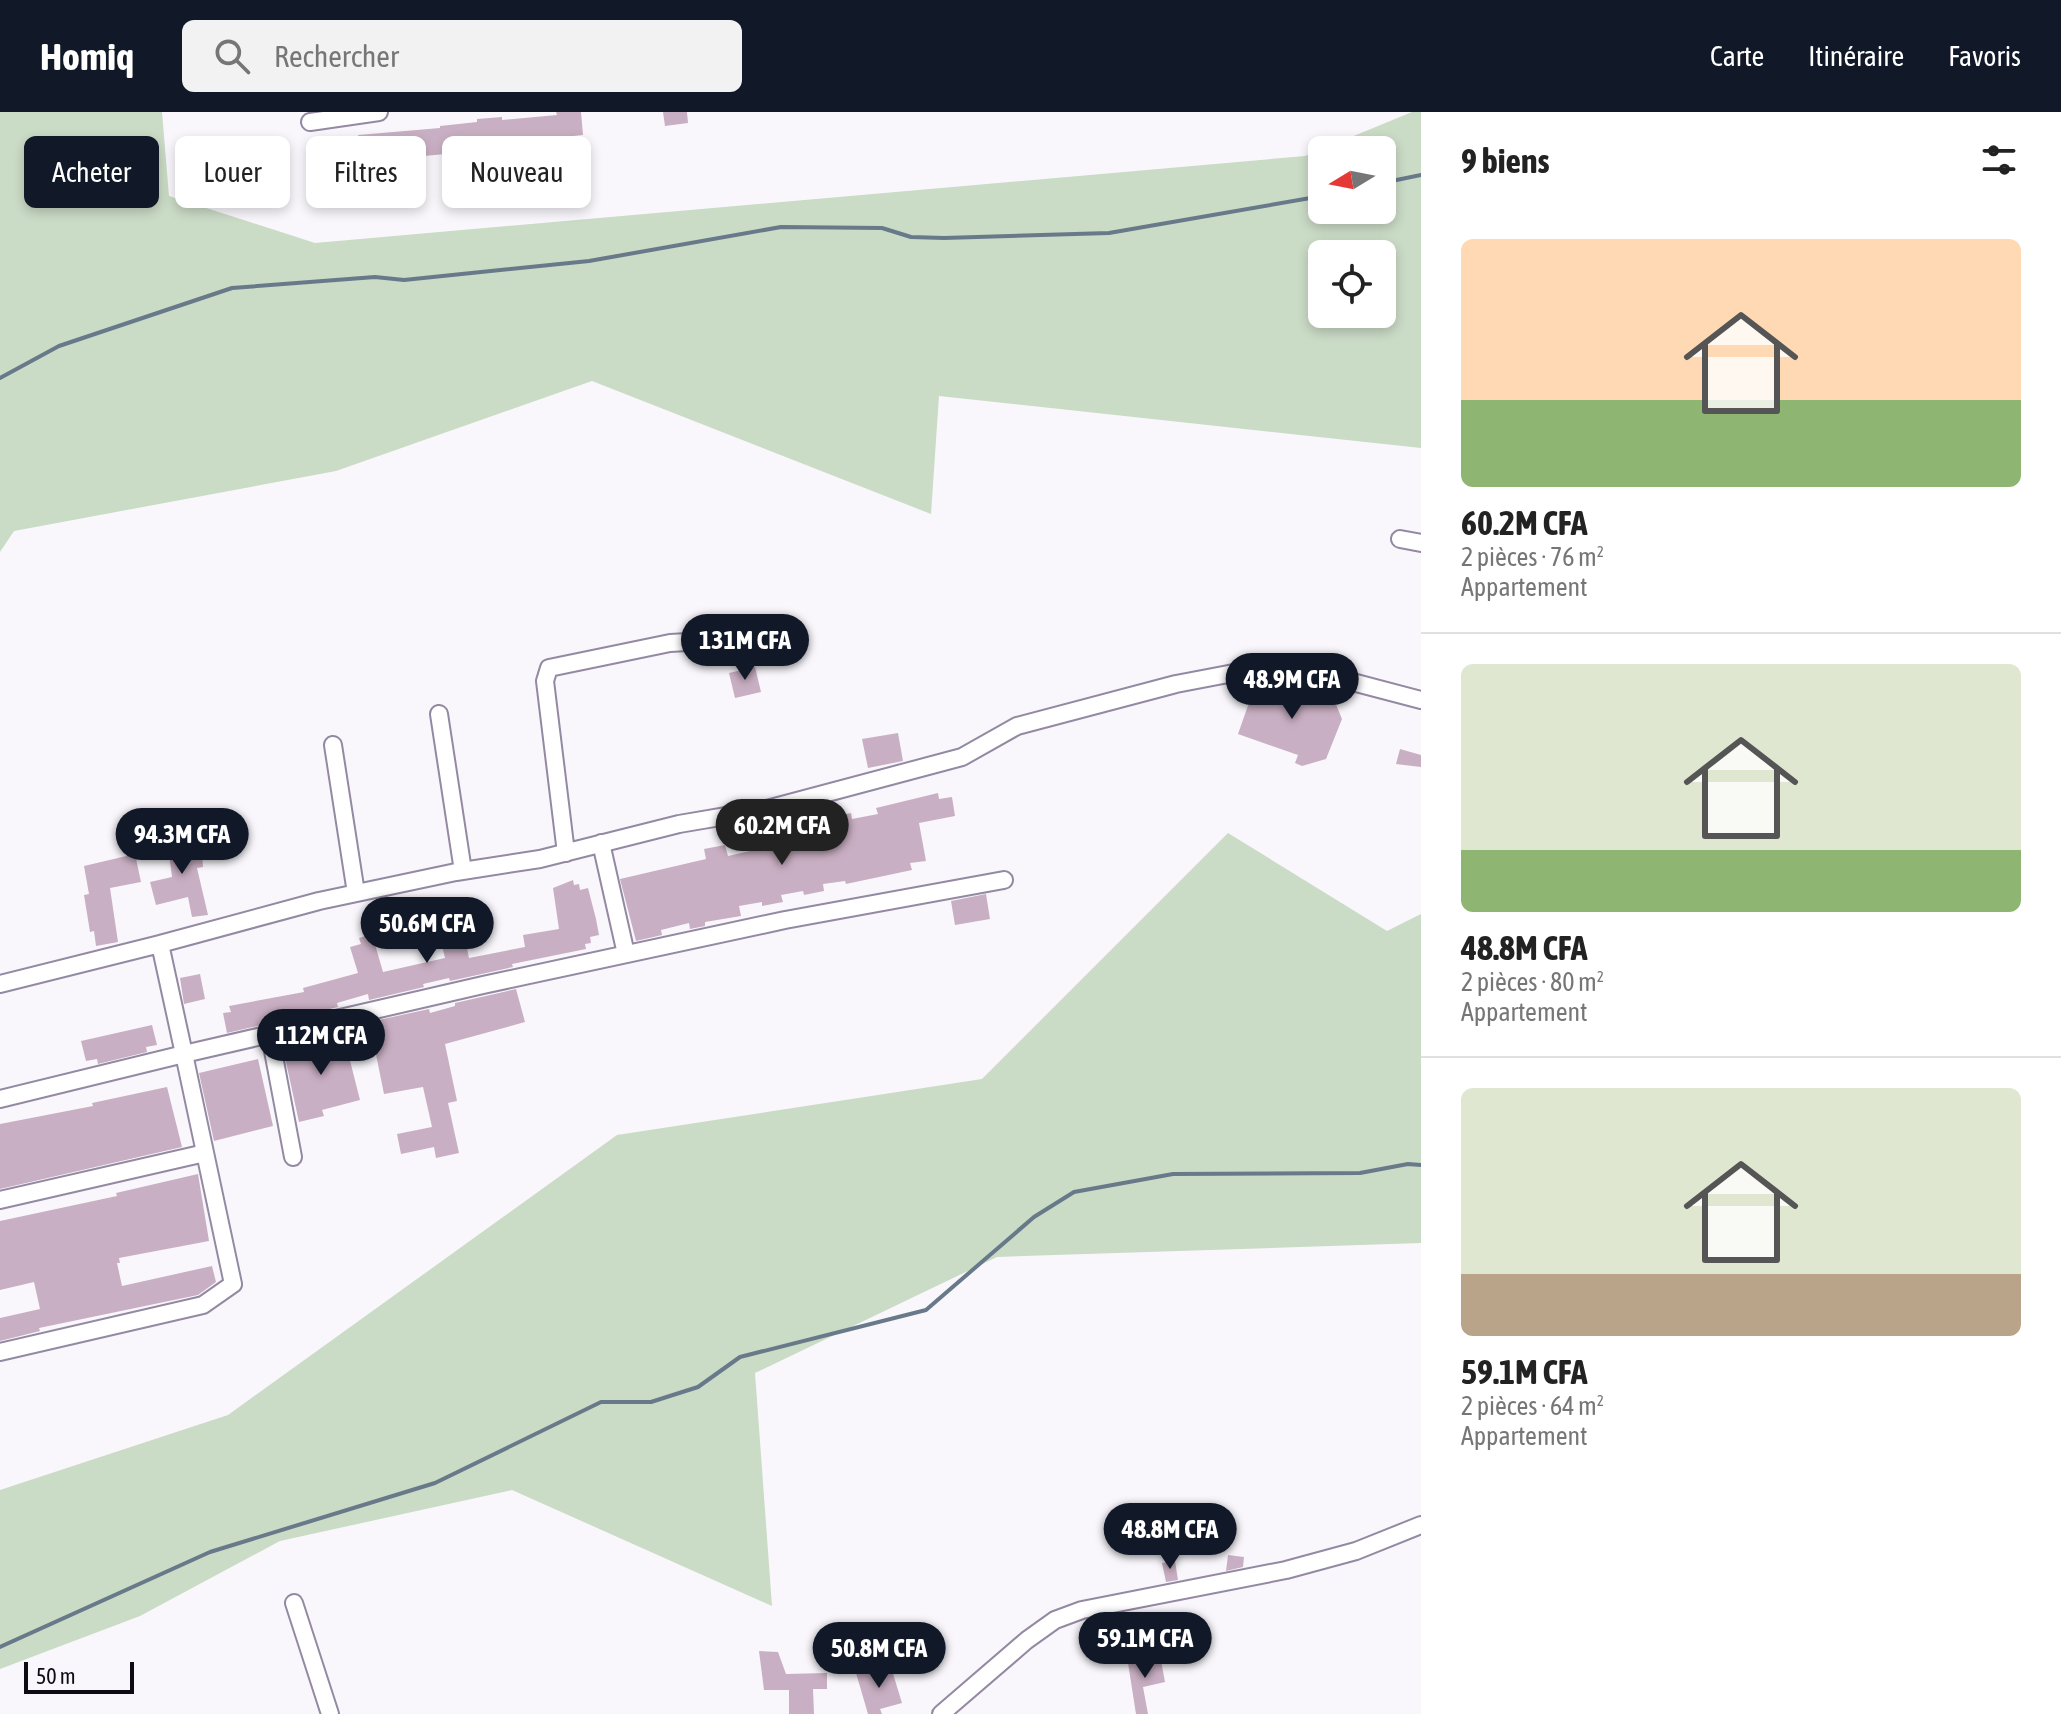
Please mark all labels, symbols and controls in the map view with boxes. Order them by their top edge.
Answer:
search box [182,20,742,92]
icon: search [210,34,254,78]
text: Homiq [40,35,134,78]
text: Rechercher [274,39,399,73]
text: Carte [1710,40,1764,72]
text: Itinéraire [1808,40,1904,72]
text: Favoris [1948,40,2021,72]
chip: Acheter [24,136,159,208]
chip: Louer [175,136,290,208]
chip: Filtres [306,136,426,208]
chip: Nouveau [442,136,591,208]
north arrow [1308,136,1396,224]
map controls [1308,136,1396,328]
icon: filters [1977,138,2021,182]
text: 9 biens [1461,141,1550,180]
button: locate [1308,240,1396,328]
icon: home [1669,291,1813,435]
text: 60.2M CFA [1461,503,1587,542]
text: 2 pièces · 76 m² [1461,542,1604,572]
text: Appartement [1461,572,1588,602]
pin: 131M CFA [662,614,828,682]
text: 131M CFA [699,625,791,655]
pin: 48.9M CFA [1200,653,1384,721]
text: 48.9M CFA [1244,664,1340,694]
icon: home [1669,716,1813,860]
pin: 60.2M CFA [690,799,874,867]
pin: 94.3M CFA [90,808,274,876]
text: 60.2M CFA [734,810,830,840]
text: 94.3M CFA [134,819,230,849]
pin: 50.6M CFA [335,897,519,965]
text: 50.6M CFA [379,908,475,938]
text: 48.8M CFA [1461,928,1587,967]
text: 2 pièces · 80 m² [1461,967,1604,997]
text: Appartement [1461,997,1588,1027]
pin: 112M CFA [238,1009,404,1077]
text: 112M CFA [275,1020,367,1050]
icon: home [1669,1140,1813,1284]
text: 59.1M CFA [1461,1352,1587,1391]
text: 2 pièces · 64 m² [1461,1391,1604,1421]
text: Appartement [1461,1421,1588,1451]
pin: 48.8M CFA [1078,1503,1262,1571]
text: 48.8M CFA [1122,1514,1218,1544]
pin: 59.1M CFA [1053,1612,1237,1680]
pin: 50.8M CFA [787,1622,971,1690]
text: 59.1M CFA [1097,1623,1193,1653]
text: 50.8M CFA [831,1633,927,1663]
scale bar [24,1658,134,1694]
text: 50 m [36,1663,76,1689]

